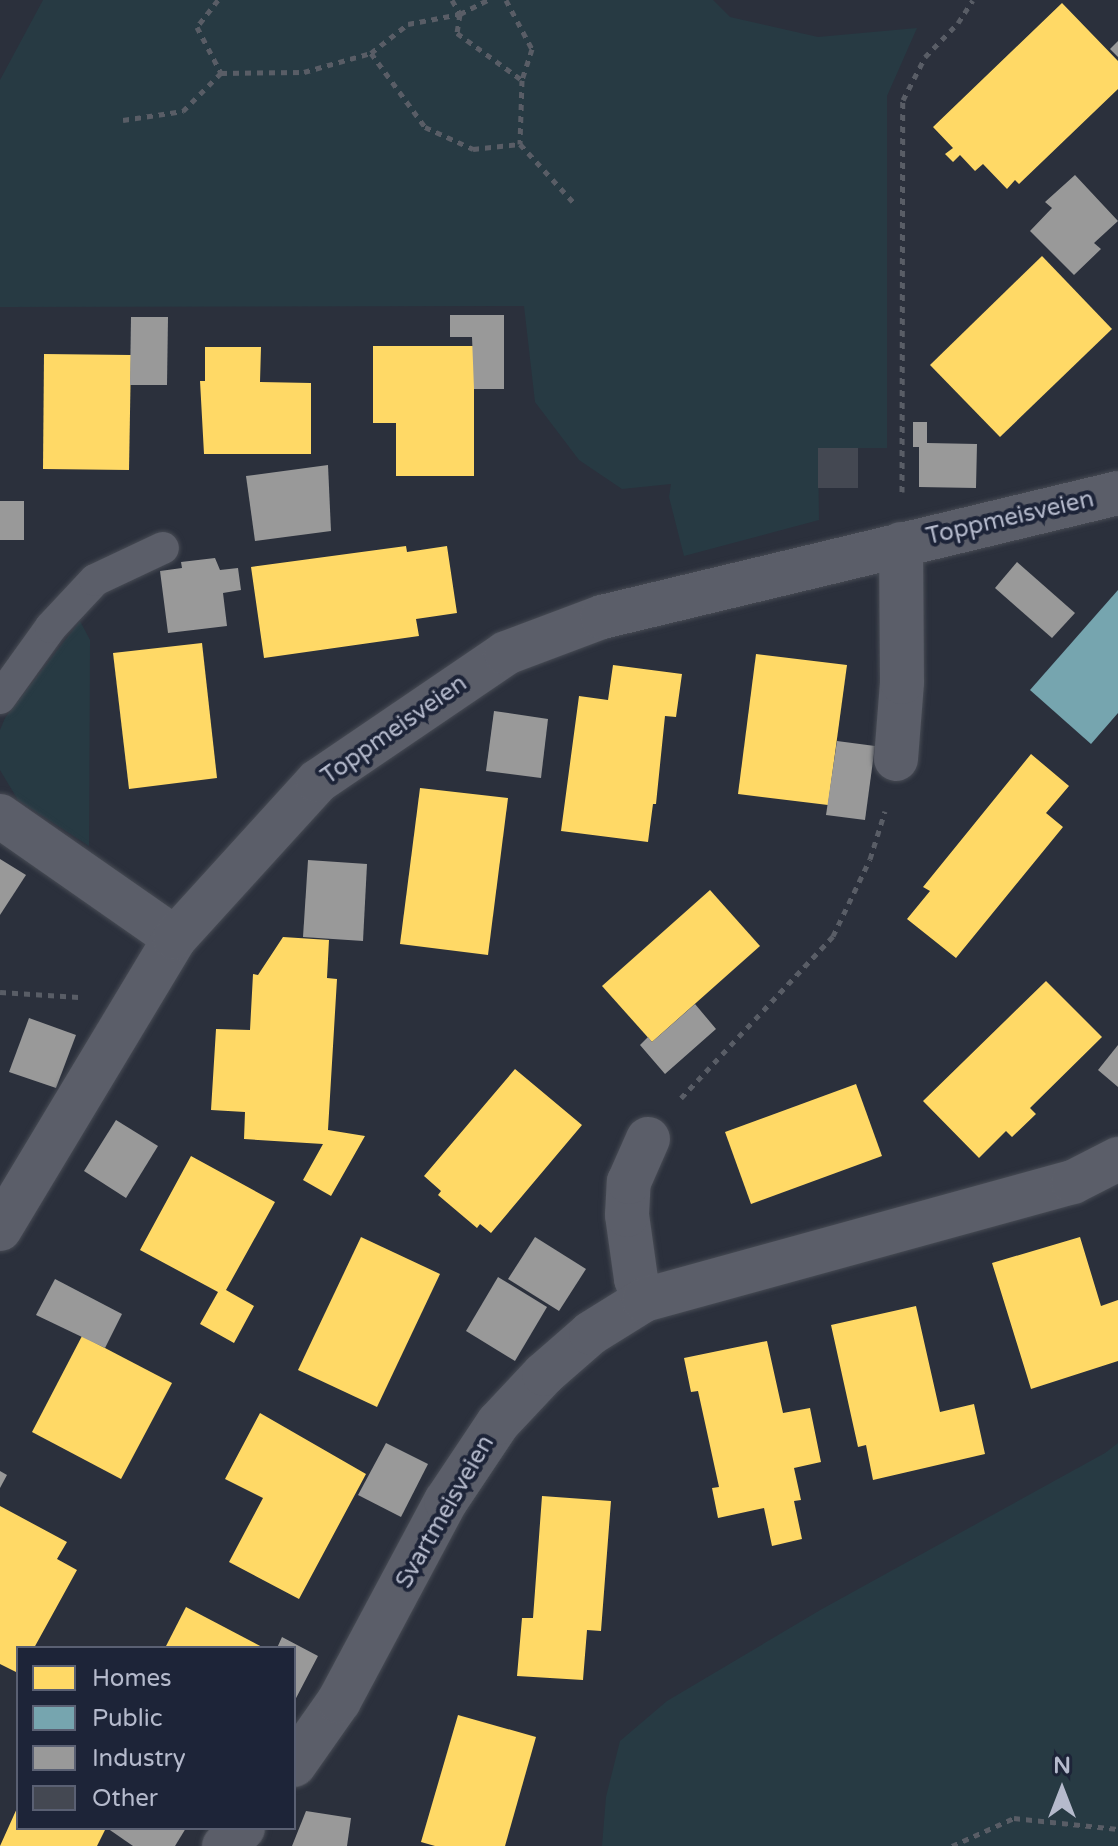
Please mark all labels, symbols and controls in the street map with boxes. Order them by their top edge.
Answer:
street label: Toppmeisveien [923,485,1097,551]
street label: Toppmeisveien [316,669,472,791]
street label: Svartmeisveien [390,1430,500,1594]
legend [16,1646,296,1830]
text: Homes [92,1664,172,1693]
text: Public [92,1704,162,1733]
text: Industry [92,1744,186,1773]
north arrow [1022,1750,1102,1830]
text: N [1053,1753,1071,1779]
text: Other [92,1784,158,1813]

